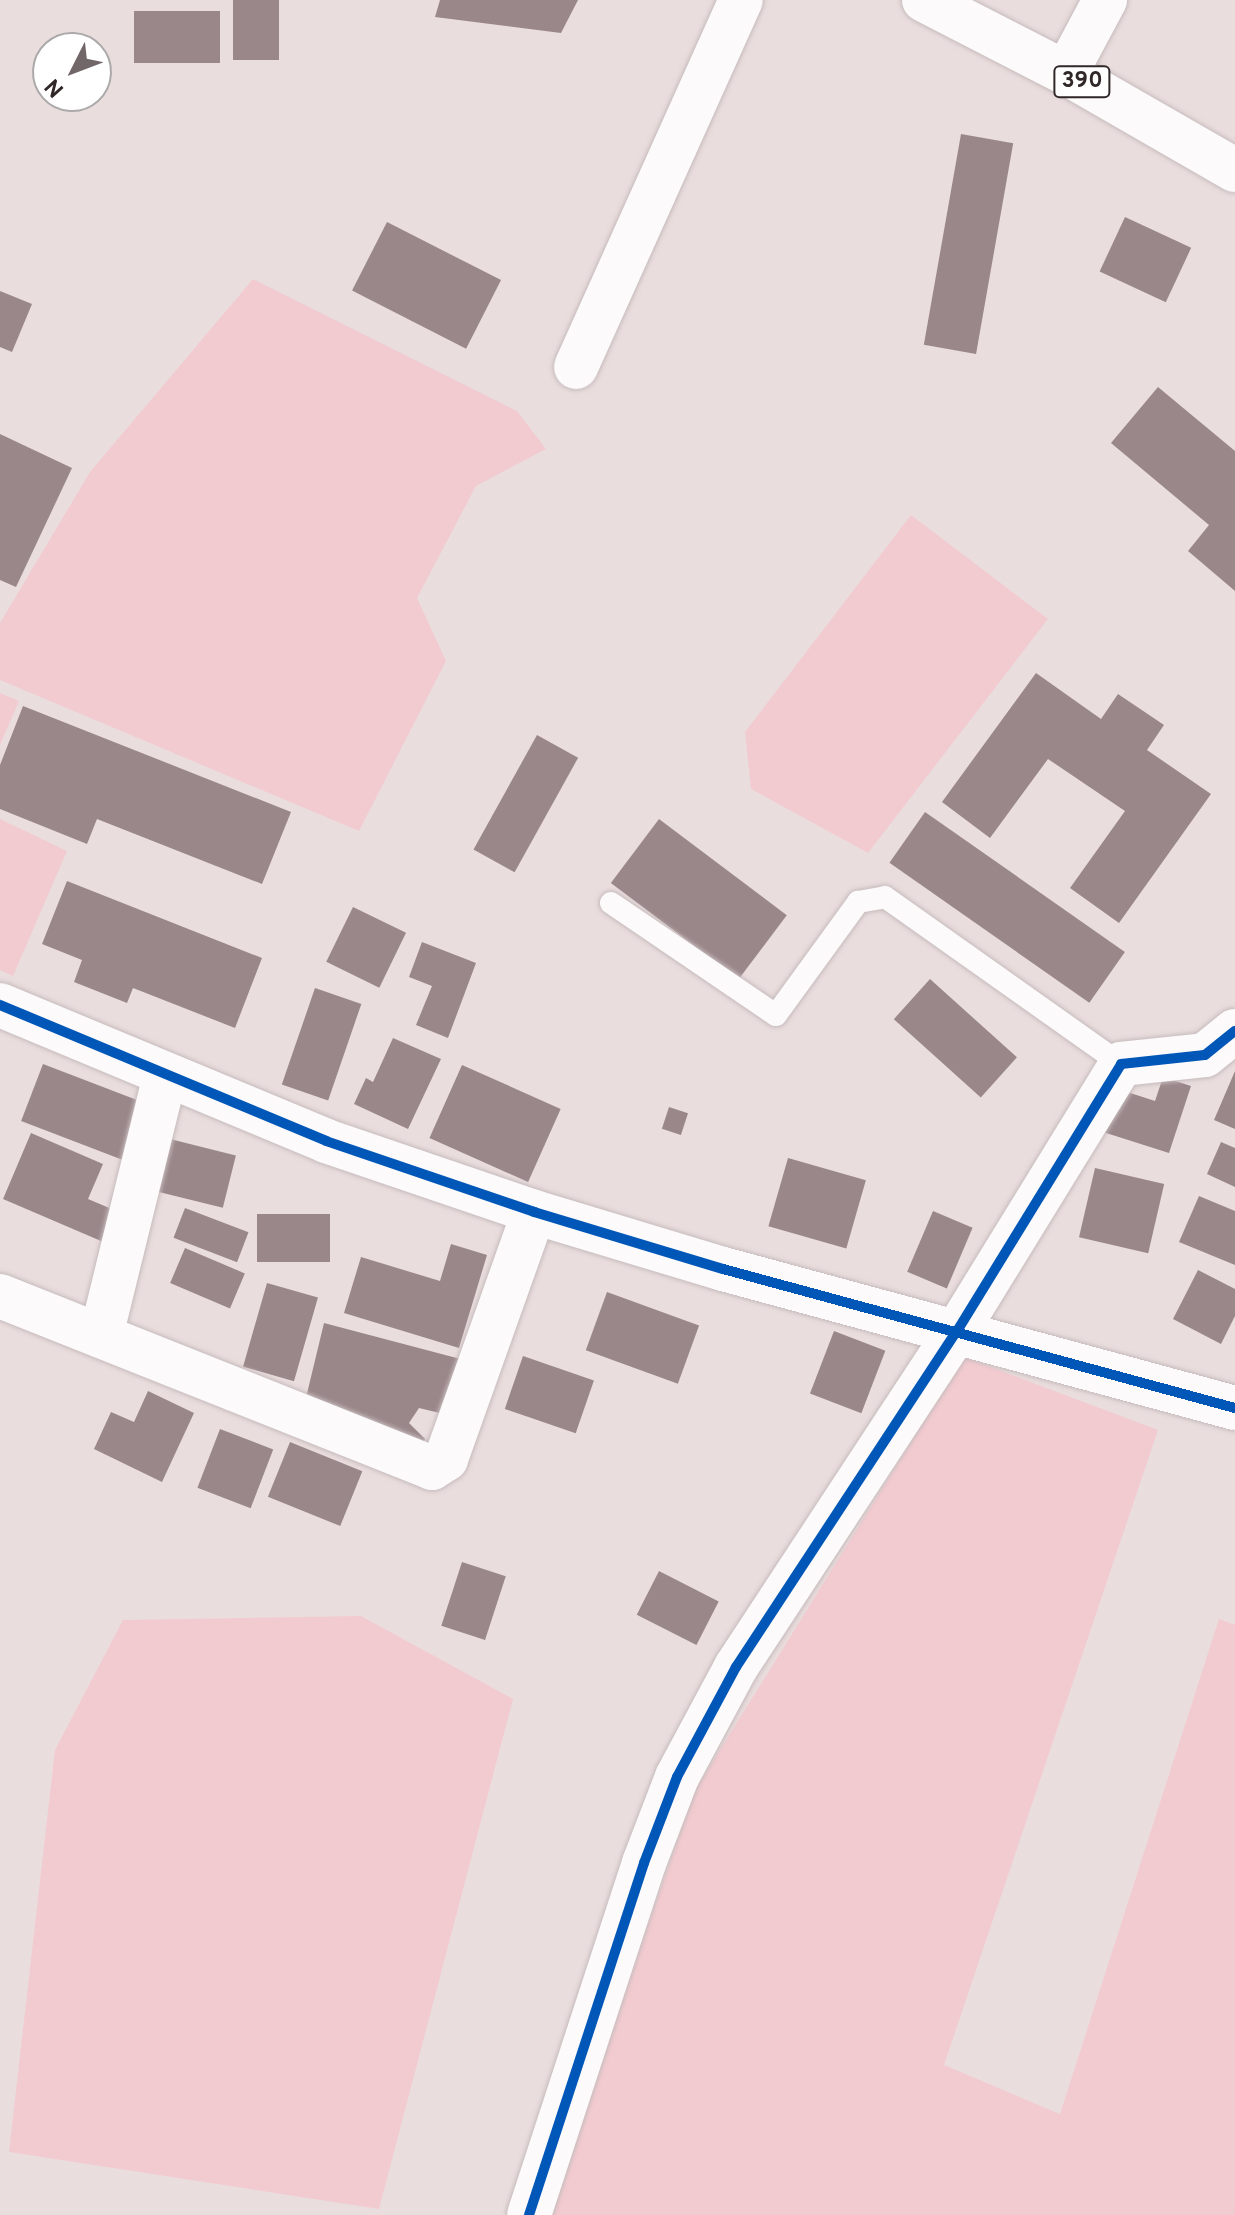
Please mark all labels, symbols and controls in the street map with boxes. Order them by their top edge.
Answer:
north arrow [32,32,112,112]
road number: 390 [1052,64,1112,100]
text: N [40,72,71,102]

